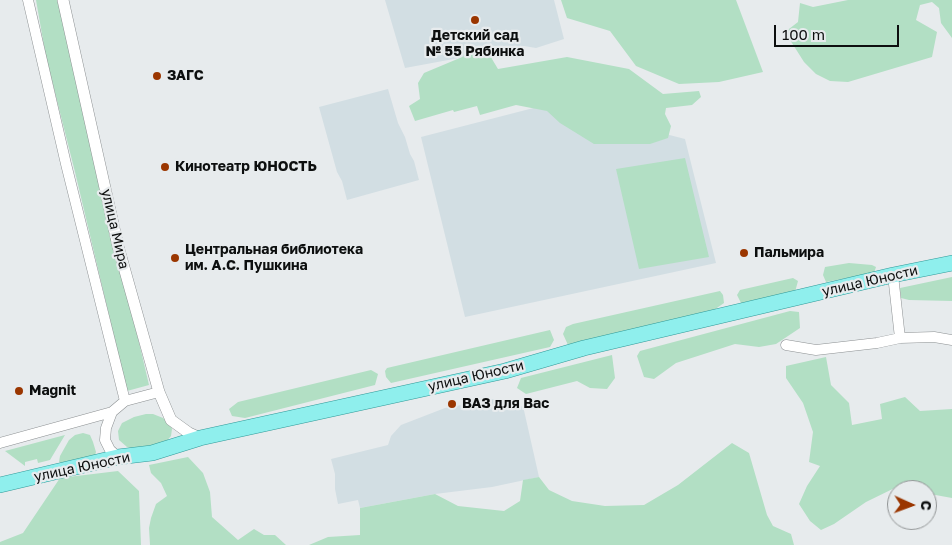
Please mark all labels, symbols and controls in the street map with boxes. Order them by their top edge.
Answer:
marker: Детский сад № 55 Рябинка [469,14,481,26]
scale bar [777,15,902,47]
text: 100 m [782,25,825,43]
place label: Детский сад № 55 Рябинка [426,28,524,60]
place label: ЗАГС [167,68,204,84]
marker: ЗАГС [151,70,163,82]
place label: Кинотеатр ЮНОСТЬ [175,159,317,175]
marker: Кинотеатр ЮНОСТЬ [159,161,171,173]
street label: улица Мира [98,187,132,271]
place label: Центральная библиотека им. А.С. Пушкина [185,242,363,274]
place label: Пальмира [754,245,824,261]
marker: Пальмира [738,247,750,259]
marker: Центральная библиотека им. А.С. Пушкина [169,252,181,264]
street label: улица Юности [820,262,920,300]
street label: улица Юности [426,357,526,395]
place label: Magnit [29,383,76,399]
marker: Magnit [13,385,25,397]
place label: ВАЗ для Вас [462,396,549,412]
marker: ВАЗ для Вас [446,398,458,410]
street label: улица Юности [32,449,132,485]
north arrow [887,480,937,530]
text: С [918,500,935,511]

